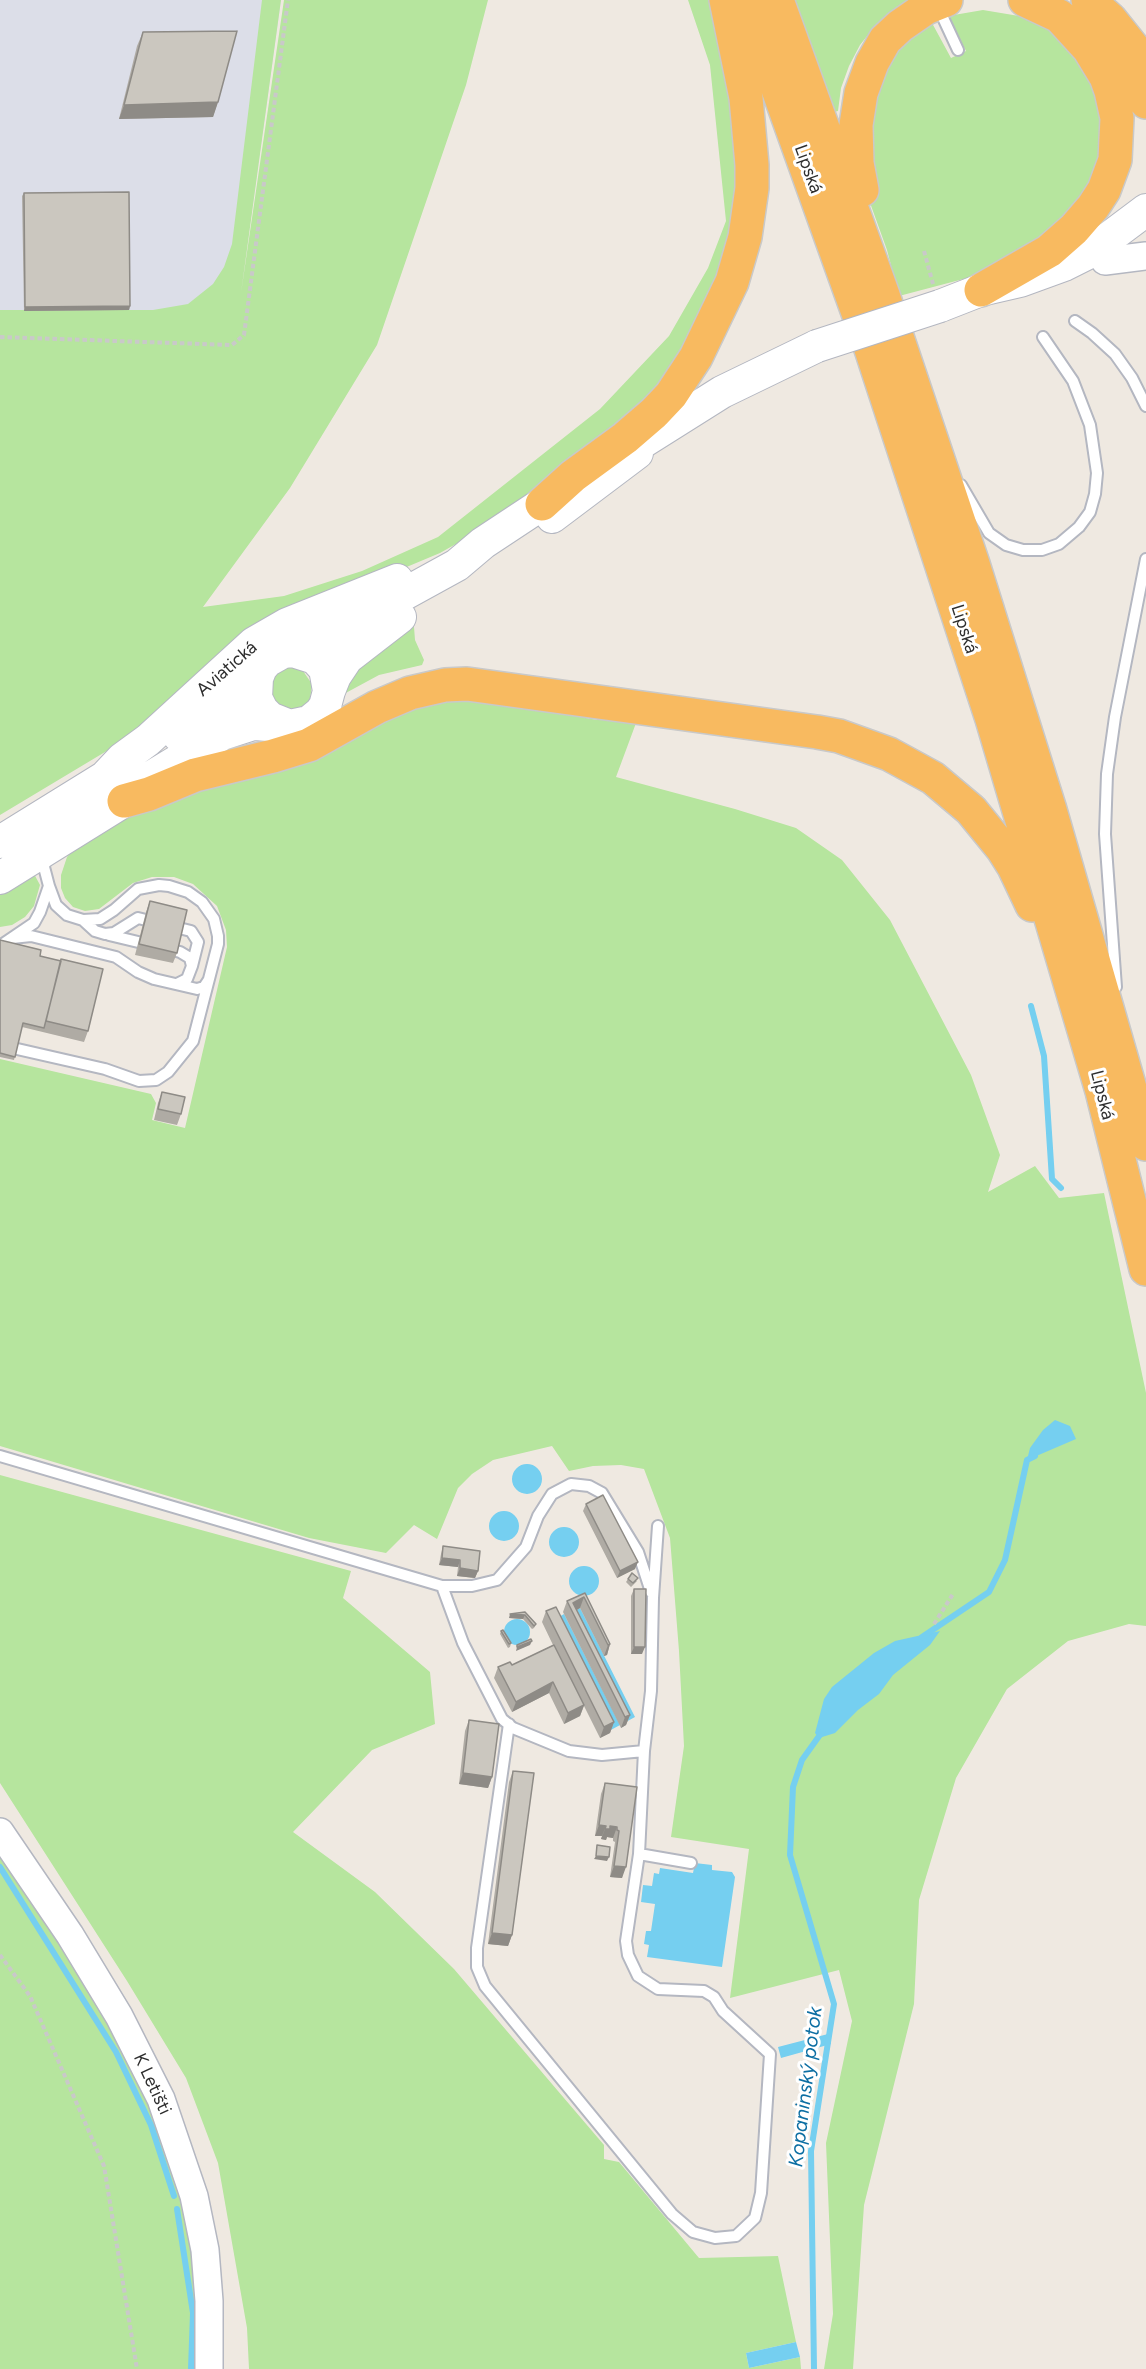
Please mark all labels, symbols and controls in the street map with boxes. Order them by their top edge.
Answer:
street label: Lipská [789,142,827,196]
street label: Lipská [946,602,982,656]
street label: Aviatická [192,637,262,701]
street label: Lipská [1085,1068,1119,1122]
water label: Kopaninský potok [784,2006,828,2168]
street label: K Letišti [128,2050,176,2118]

